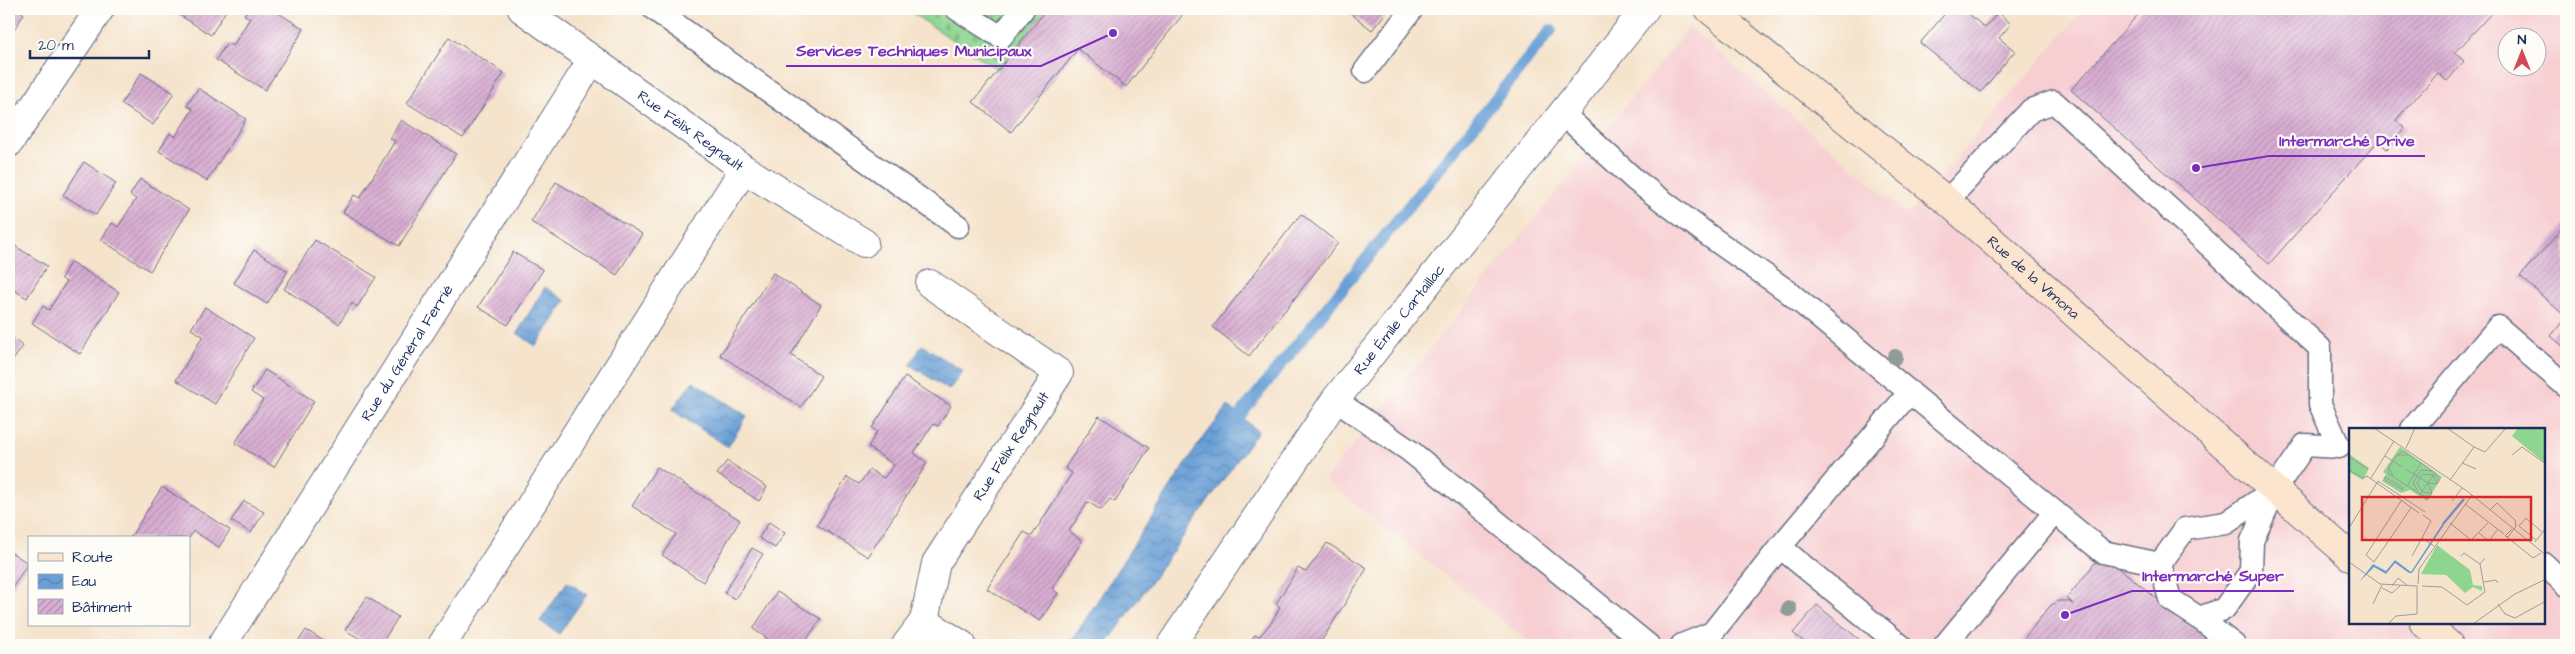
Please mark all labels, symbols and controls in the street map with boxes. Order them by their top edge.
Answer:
scale bar [30,28,149,60]
north arrow [2498,28,2548,78]
text: N [2518,30,2527,50]
text: 20 m [38,35,74,56]
callout: Services Techniques Municipaux [786,35,1041,66]
text: Services Techniques Municipaux [795,40,1032,62]
street label: Rue Félix Regnault [633,86,748,177]
callout: Intermarché Drive [2269,125,2425,156]
text: Intermarché Drive [2279,130,2415,152]
street label: Rue de la Vimona [1982,231,2084,324]
street label: Rue Émile Cartaillac [1349,259,1450,379]
street label: Rue du Général Ferrié [356,281,458,425]
street label: Rue Félix Regnault [968,388,1055,506]
inset map [2349,428,2545,624]
legend [28,536,190,626]
text: Route [72,547,113,568]
callout: Intermarché Super [2132,560,2294,591]
text: Intermarché Super [2142,565,2284,587]
text: Eau [72,571,97,592]
text: Bâtiment [72,597,132,618]

